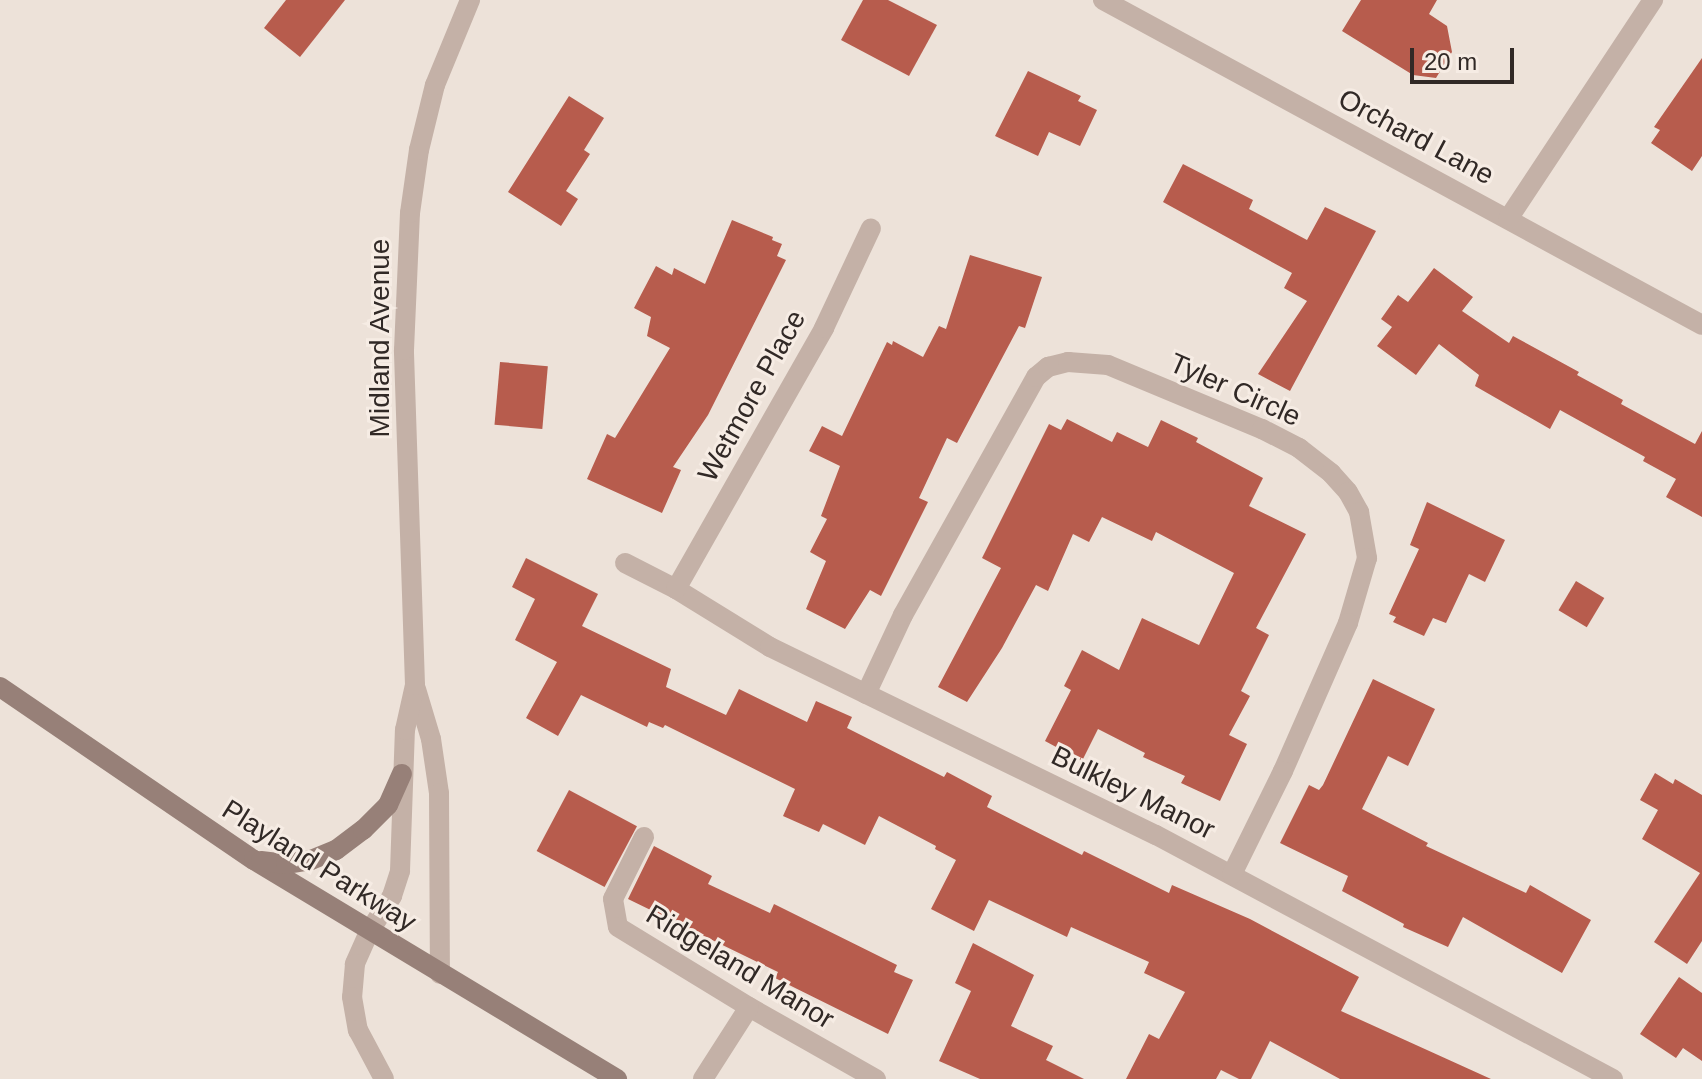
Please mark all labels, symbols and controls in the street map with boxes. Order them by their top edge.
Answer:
scale bar [1414,32,1518,82]
text: 20 m [1424,48,1477,75]
street label: Orchard Lane [1333,82,1499,192]
street label: Midland Avenue [363,238,397,438]
street label: Wetmore Place [691,304,813,488]
street label: Tyler Circle [1164,346,1306,434]
street label: Bulkley Manor [1046,739,1220,847]
street label: Playland Parkway [216,793,422,939]
street label: Ridgeland Manor [640,898,840,1036]

